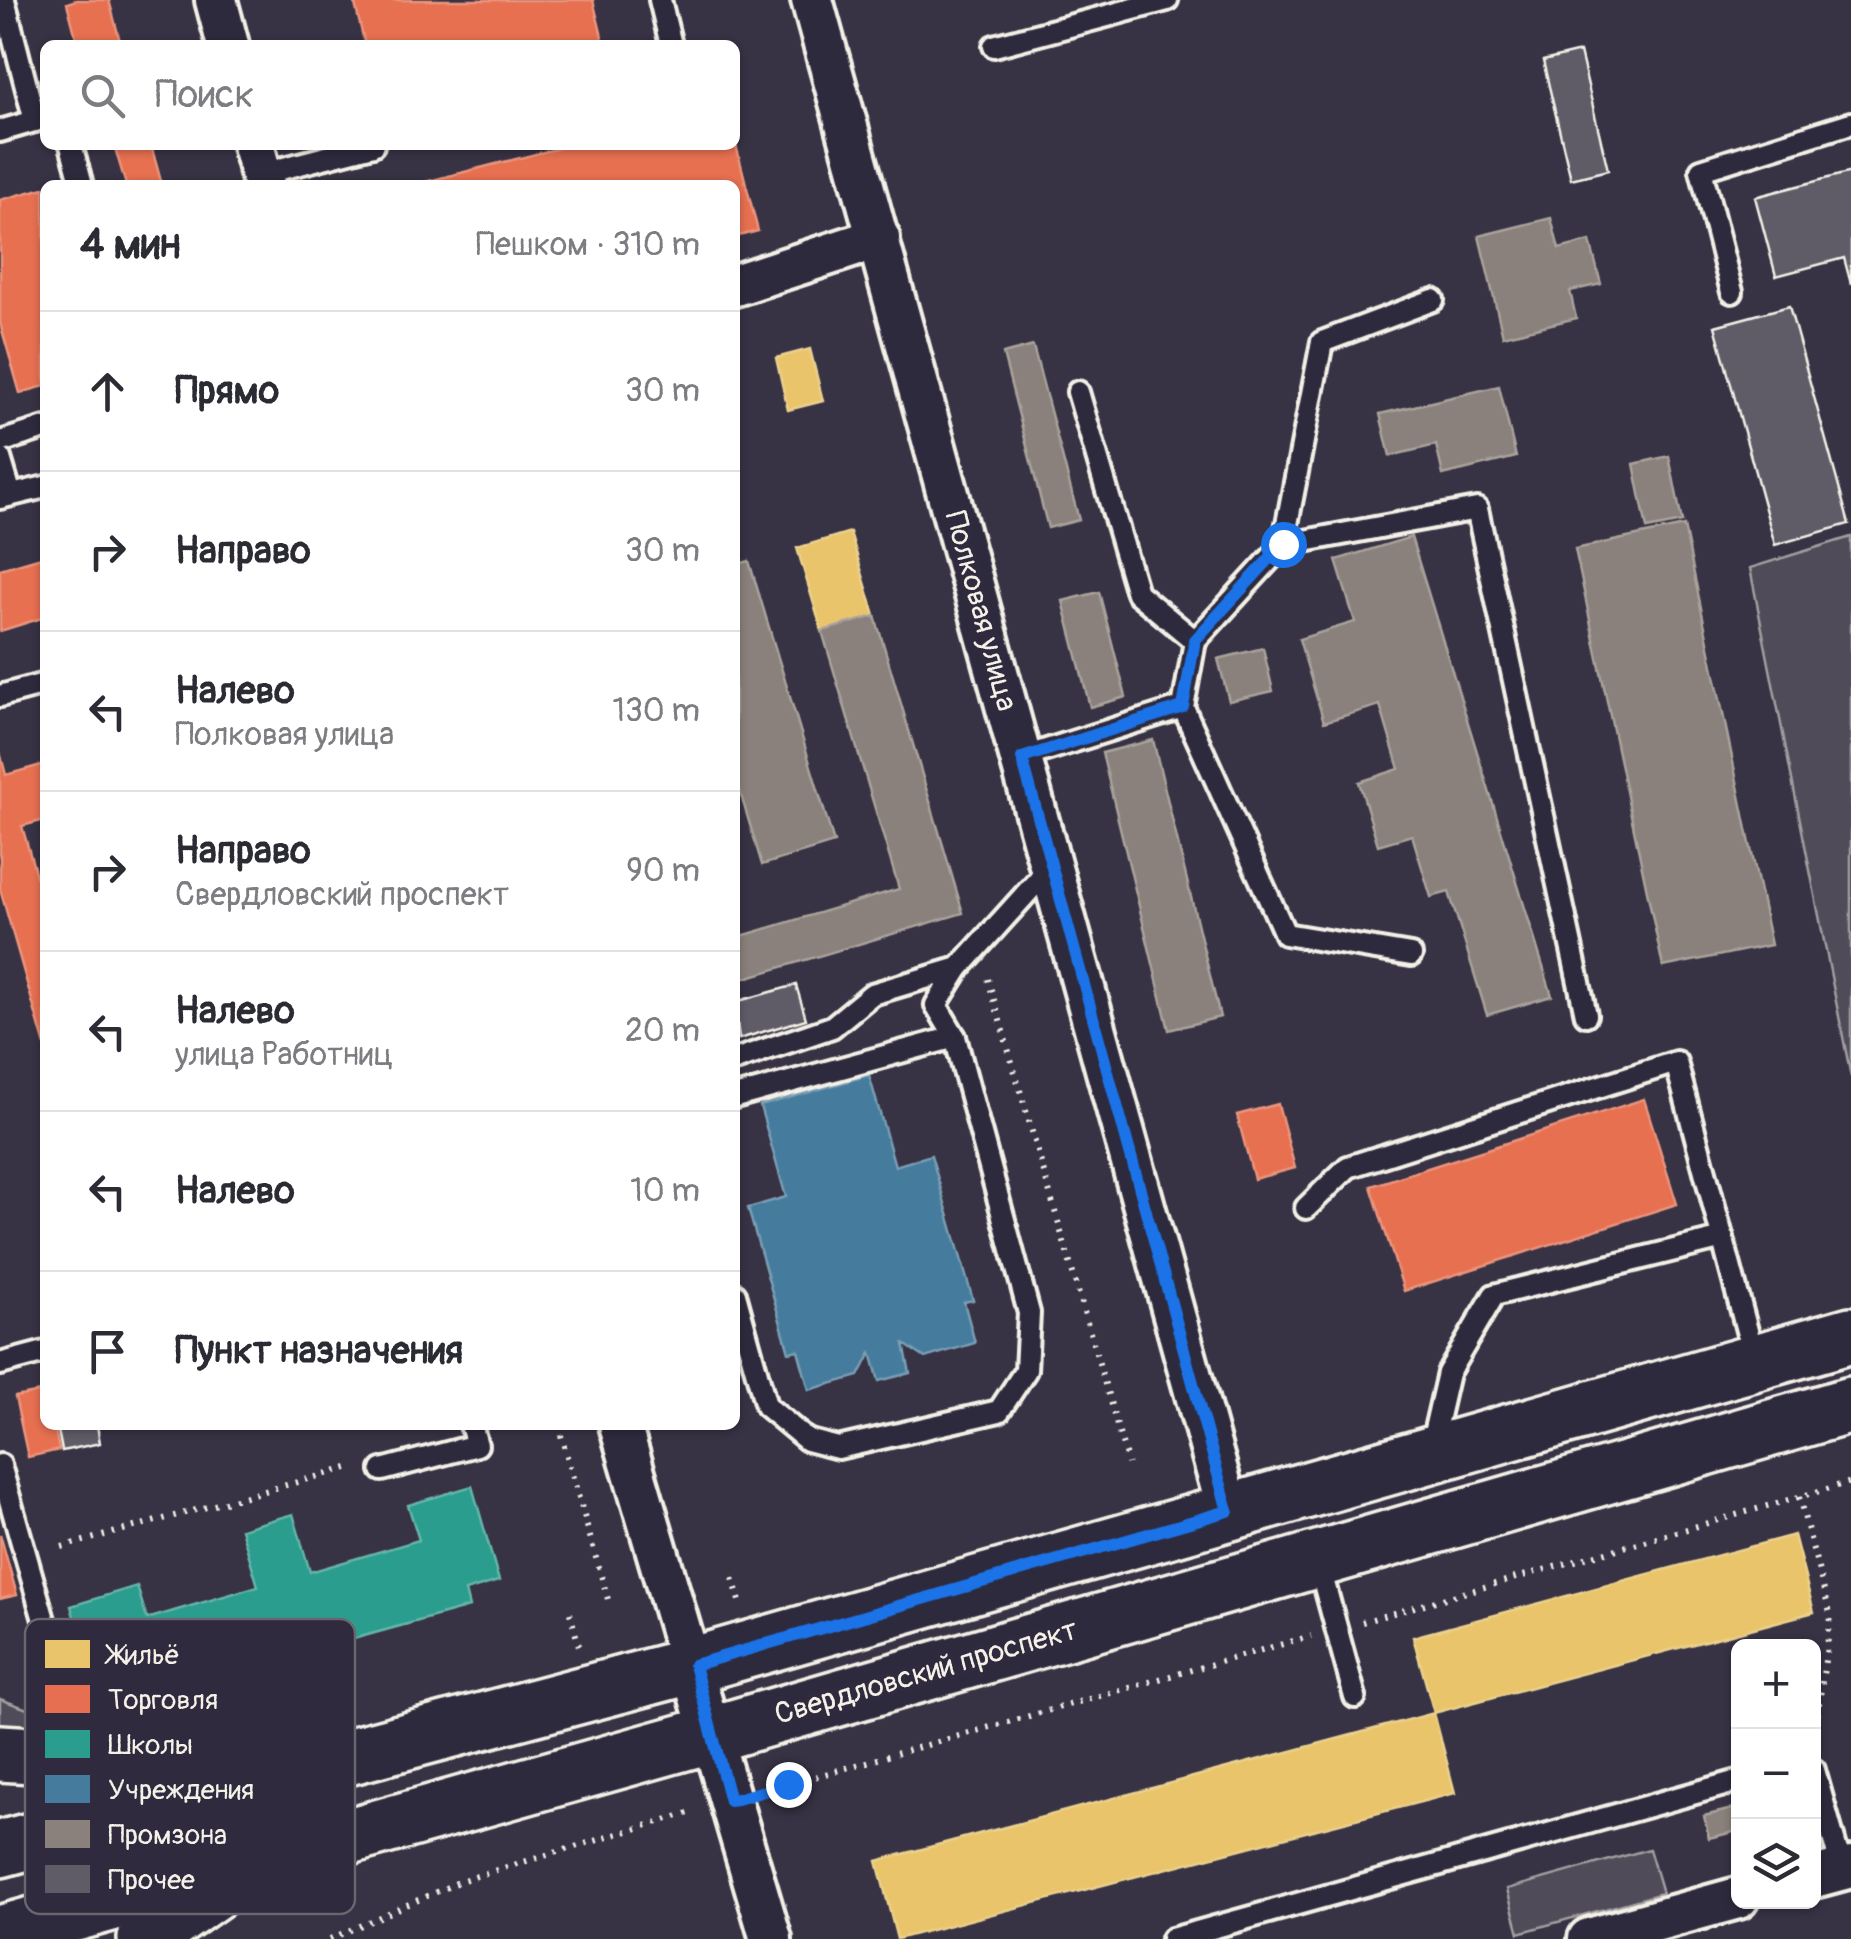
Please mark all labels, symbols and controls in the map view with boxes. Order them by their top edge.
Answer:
search box [40,40,740,150]
icon: search [75,68,130,123]
text: Поиск [155,71,254,119]
text: 4 мин [80,219,181,271]
text: Пешком · 310 m [476,225,700,265]
icon: ahead [80,364,135,419]
text: Прямо [175,367,279,415]
text: 30 m [625,371,700,411]
street label: Полковая улица [937,507,1025,715]
route start [1261,522,1307,568]
icon: right [80,524,135,579]
text: Направо [175,527,311,575]
text: 30 m [625,531,700,571]
text: Налево [175,667,295,715]
icon: left [80,684,135,739]
text: 130 m [612,691,700,731]
text: Полковая улица [175,715,394,755]
text: Направо [175,827,311,875]
icon: right [80,844,135,899]
text: 90 m [626,851,700,891]
text: Свердловский проспект [175,875,509,915]
text: Налево [175,987,295,1035]
icon: left [80,1004,135,1059]
text: 20 m [625,1011,700,1051]
text: улица Работниц [175,1035,393,1075]
icon: left [80,1164,135,1219]
text: Налево [175,1167,295,1215]
text: 10 m [630,1171,700,1211]
icon: arrive [80,1324,135,1379]
text: Пункт назначения [175,1327,463,1375]
street label: Свердловский проспект [770,1611,1082,1733]
legend [25,1619,355,1914]
text: Жильё [104,1638,180,1673]
map controls [1731,1639,1821,1909]
button: + [1731,1639,1821,1729]
text: Торговля [108,1683,218,1718]
text: Школы [108,1728,193,1763]
button: − [1731,1729,1821,1819]
route end [766,1762,812,1808]
text: Учреждения [108,1773,254,1808]
text: Промзона [108,1818,227,1853]
button: layers [1731,1819,1821,1909]
text: Прочее [108,1863,195,1898]

